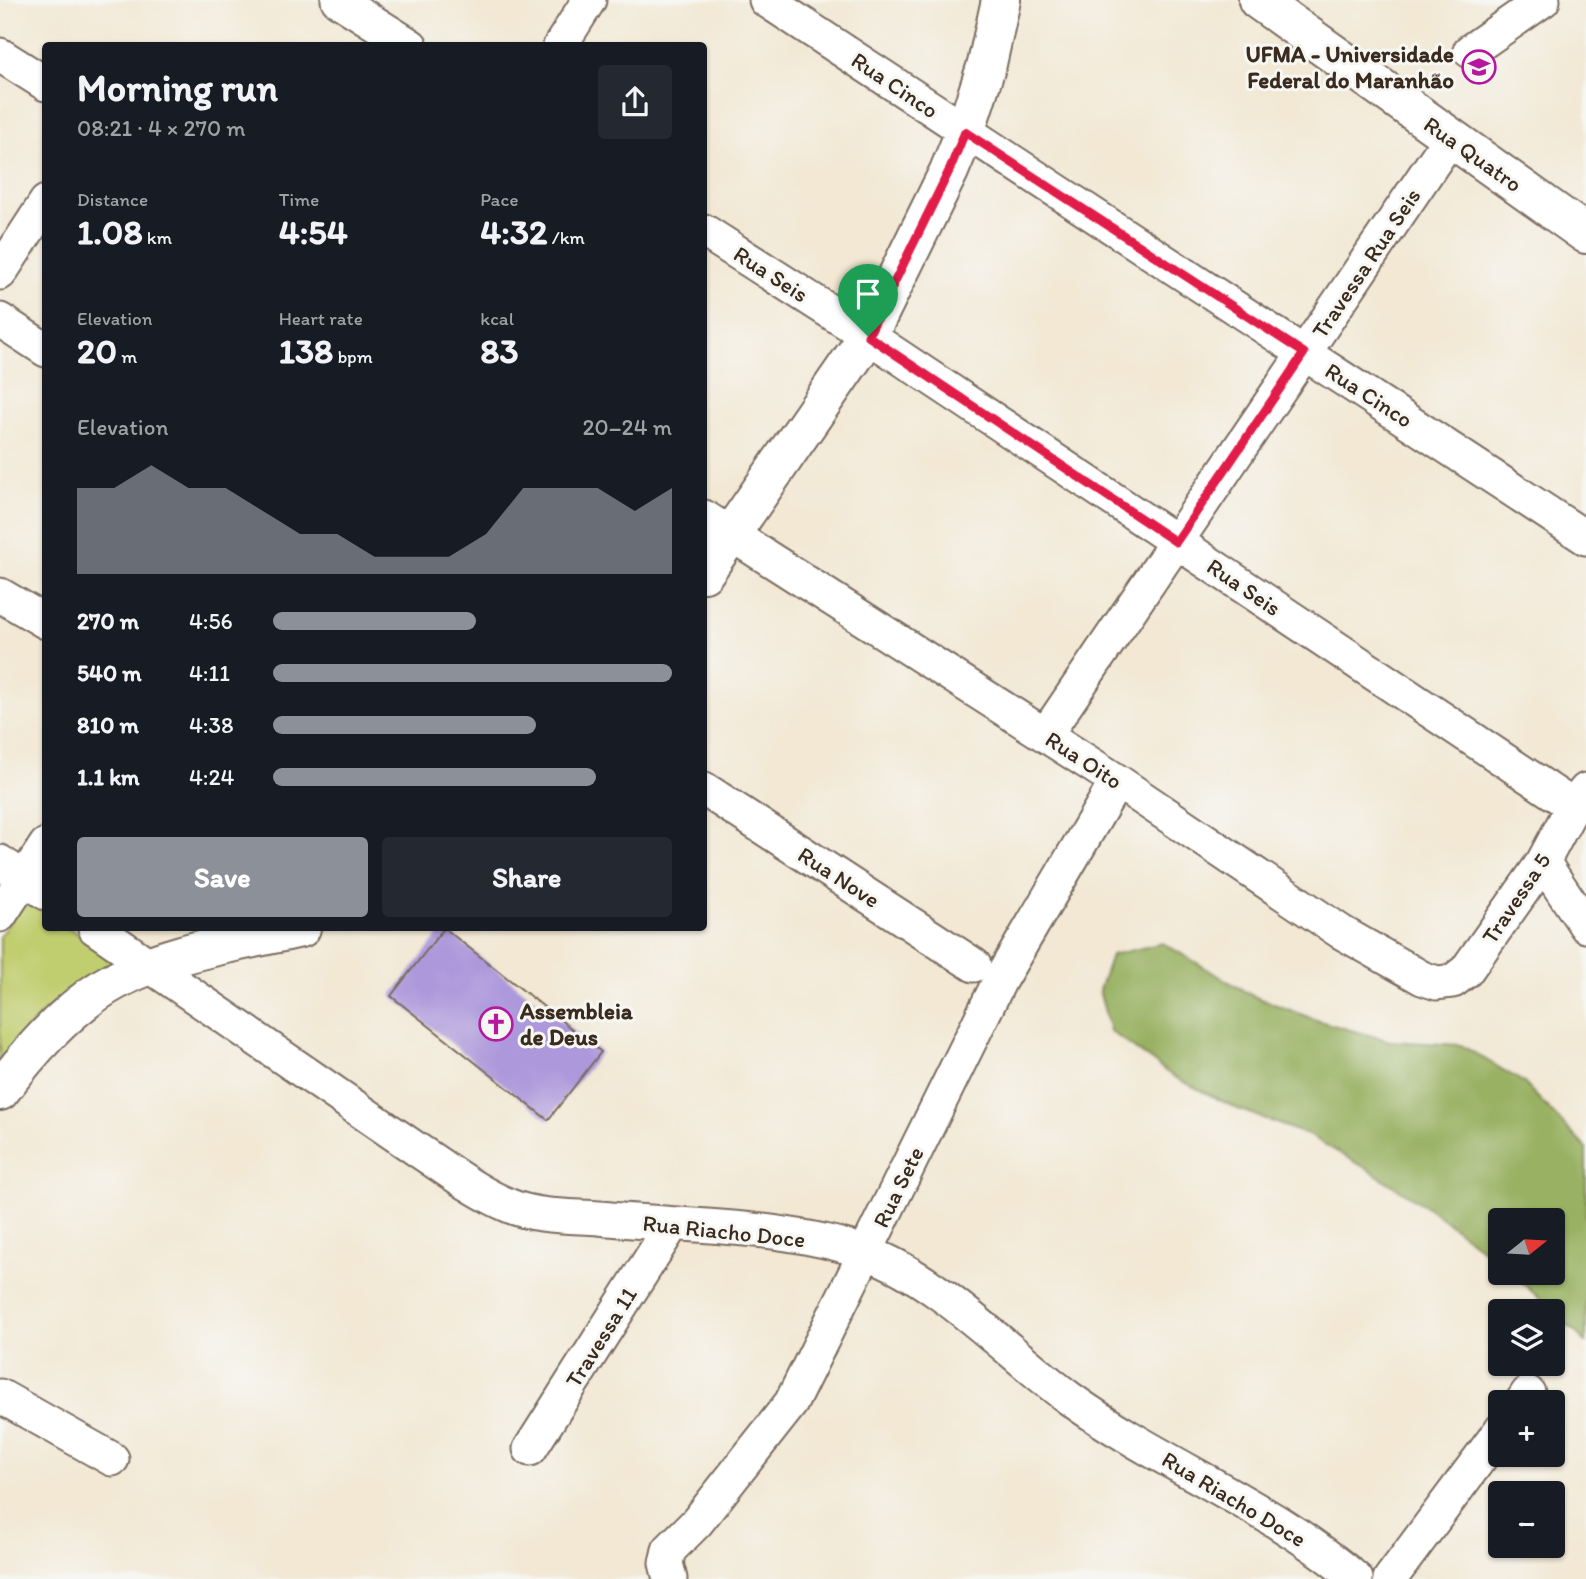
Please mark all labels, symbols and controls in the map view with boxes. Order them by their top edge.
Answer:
place label: UFMA - Universidade Federal do Maranhão [1245,40,1454,94]
street label: Rua Cinco [846,46,944,124]
school or university icon: UFMA - Universidade Federal do Maranhão [1460,48,1498,86]
text: Morning run [77,65,278,111]
button: share [598,65,672,139]
street label: Rua Quatro [1419,110,1527,198]
text: 08:21 · 4 × 270 m [77,114,246,142]
street label: Travessa Rua Seis [1305,183,1427,343]
text: Distance [77,188,148,211]
text: Time [279,188,319,211]
text: Pace [480,188,518,211]
text: 1.08 [77,211,143,253]
text: 4:54 [279,211,348,253]
text: 4:32 [480,211,547,253]
text: km [143,226,172,249]
text: /km [547,226,585,249]
street label: Rua Seis [728,240,814,308]
pin [838,264,898,336]
icon: arrive [849,275,887,313]
text: Elevation [77,307,153,330]
text: Heart rate [279,307,363,330]
text: kcal [480,307,514,330]
text: 20 [77,330,117,372]
text: 138 [279,330,333,372]
text: 83 [480,330,519,372]
text: m [117,345,137,368]
text: bpm [333,345,373,368]
street label: Rua Cinco [1320,356,1418,434]
text: Elevation [77,413,168,441]
text: 20–24 m [582,413,672,441]
street label: Rua Seis [1202,552,1286,622]
text: 270 m [77,607,139,635]
text: 4:56 [189,607,233,635]
text: 540 m [77,659,142,687]
text: 4:11 [189,659,230,687]
text: 810 m [77,711,139,739]
text: 4:38 [189,711,234,739]
street label: Rua Oito [1040,725,1128,795]
text: 1.1 km [77,763,140,791]
text: 4:24 [189,763,234,791]
button: Save [77,837,368,917]
button: Share [382,837,672,917]
street label: Rua Nove [793,840,885,914]
street label: Travessa 5 [1475,847,1557,949]
place label: Assembleia de Deus [519,997,634,1051]
church icon: Assembleia de Deus [477,1005,515,1043]
street label: Rua Sete [866,1142,930,1232]
north arrow [1488,1208,1564,1284]
map controls [1488,1208,1565,1558]
street label: Rua Riacho Doce [641,1209,807,1253]
street label: Travessa 11 [559,1281,643,1392]
button: layers [1488,1299,1565,1376]
button: + [1488,1390,1565,1467]
street label: Rua Riacho Doce [1157,1445,1311,1553]
button: − [1488,1481,1565,1558]

